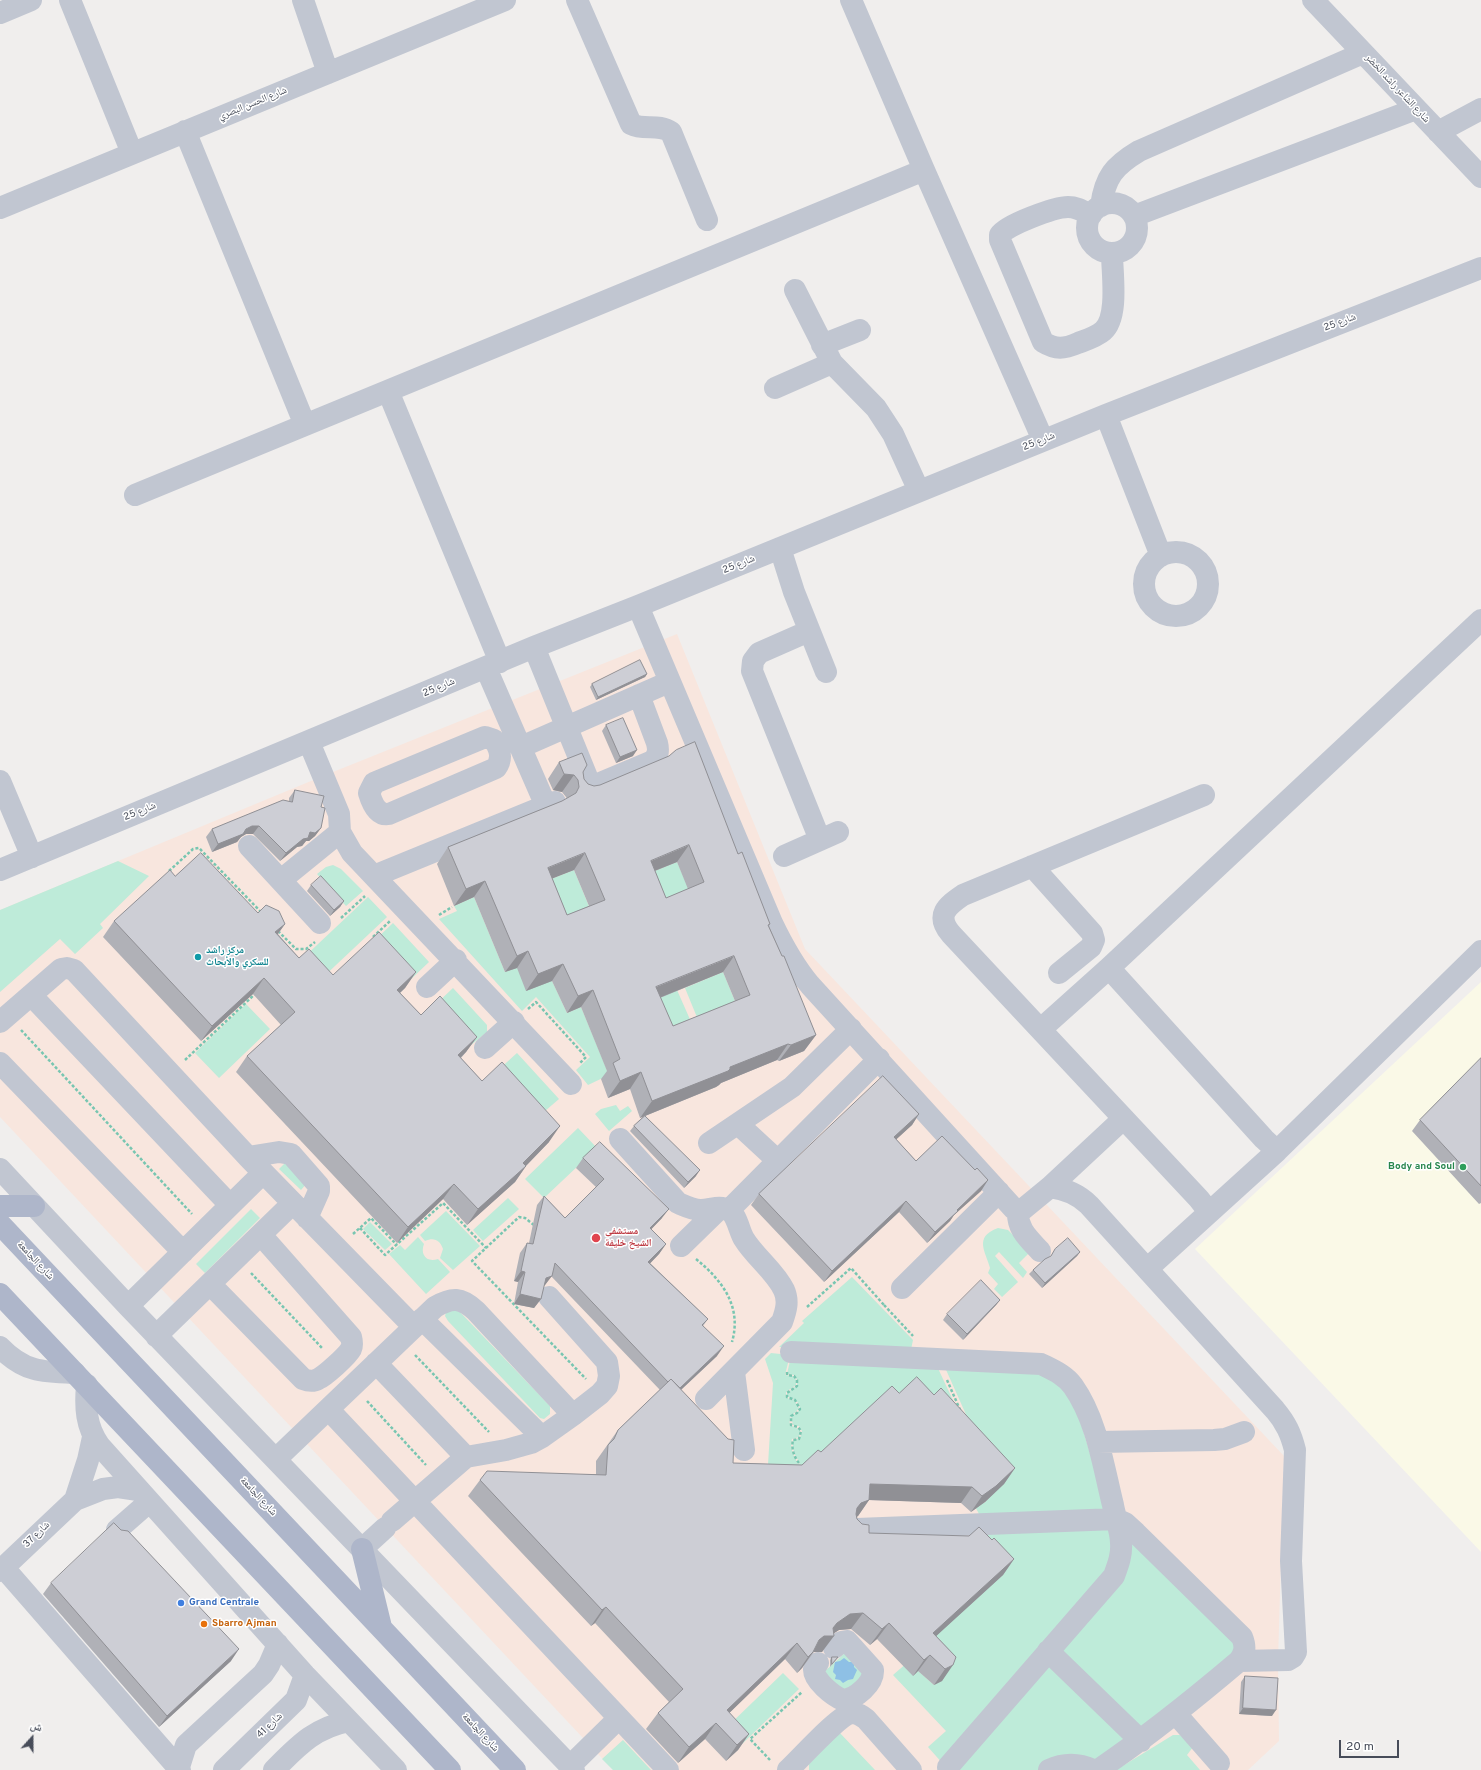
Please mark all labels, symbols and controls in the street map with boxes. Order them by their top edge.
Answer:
street label: شارع الشاعر راشد الخضر [1362,52,1432,126]
street label: شارع الحسن البصري [217,85,289,123]
street label: شارع 25 [1322,311,1358,335]
street label: شارع 25 [1021,430,1057,454]
street label: شارع 25 [721,553,757,577]
street label: شارع 25 [421,676,457,700]
street label: شارع 25 [122,800,158,824]
place label: مركز راشد للسكري والأبحاث [206,945,269,968]
marker: مركز راشد للسكري والأبحاث [193,952,203,962]
place label: Body and Soul [1388,1161,1455,1173]
marker: Body and Soul [1458,1162,1468,1172]
place label: مستشفى الشيخ خليفة [605,1226,652,1250]
marker: مستشفى الشيخ خليفة [590,1232,602,1244]
street label: شارع الجامعة [14,1239,56,1283]
street label: شارع الجامعة [237,1475,279,1519]
street label: شارع 37 [21,1519,53,1551]
place label: Grand Centrale [189,1597,259,1609]
marker: Grand Centrale [176,1598,186,1608]
place label: Sbarro Ajman [212,1618,277,1630]
marker: Sbarro Ajman [199,1619,209,1629]
street label: شارع 41 [255,1711,285,1741]
street label: شارع الجامعة [459,1711,501,1755]
north arrow [12,1718,52,1758]
text: ش [28,1718,44,1735]
scale bar [1341,1732,1401,1758]
text: 20 m [1346,1739,1374,1755]

